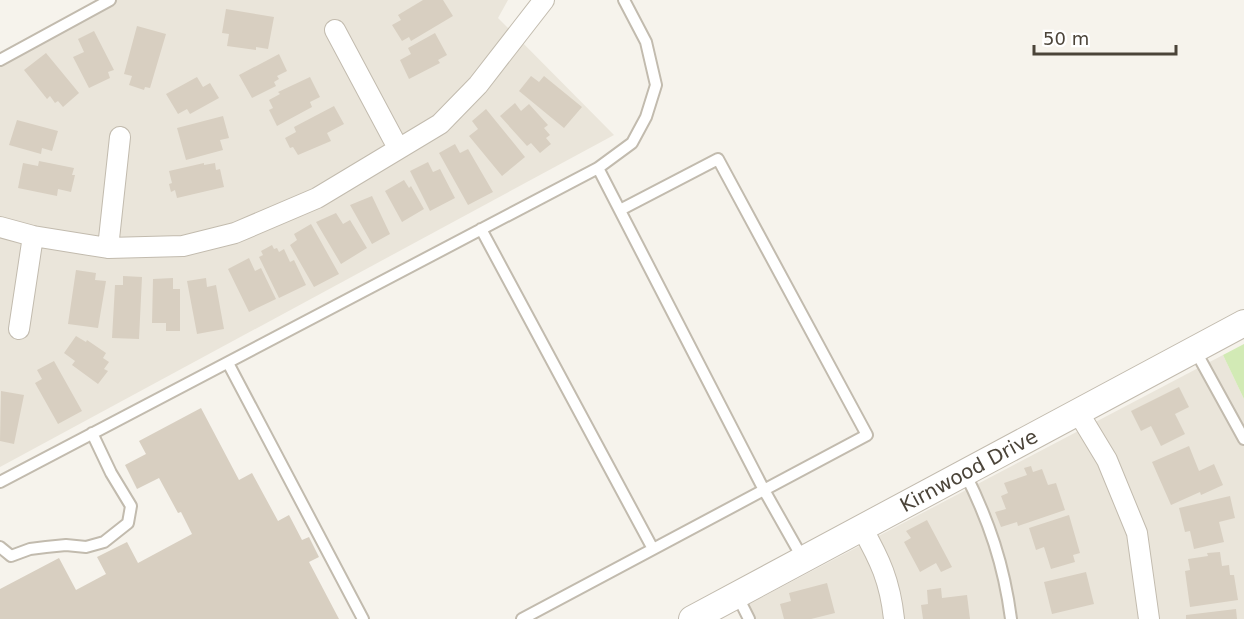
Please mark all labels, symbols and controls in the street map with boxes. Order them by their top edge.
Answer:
scale bar [1034,18,1176,56]
text: 50 m [1043,28,1089,49]
street label: Kirnwood Drive [896,424,1042,517]

